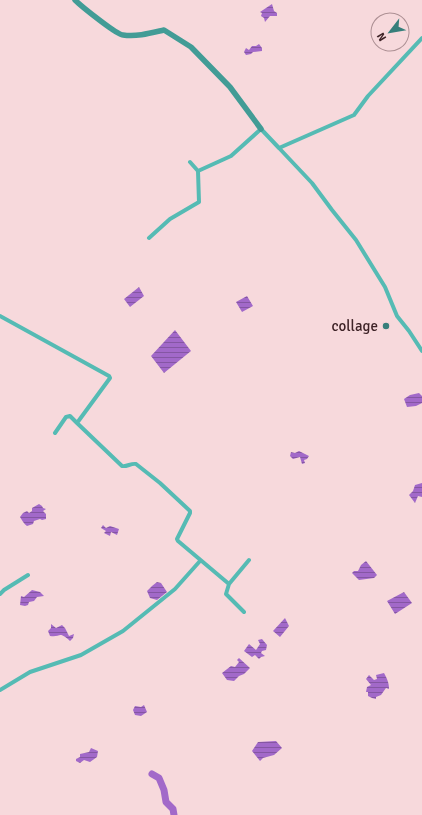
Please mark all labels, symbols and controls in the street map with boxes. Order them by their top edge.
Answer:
north arrow [370,12,410,52]
text: N [374,30,389,44]
place label: collage [332,317,378,335]
marker: collage [381,321,391,331]

